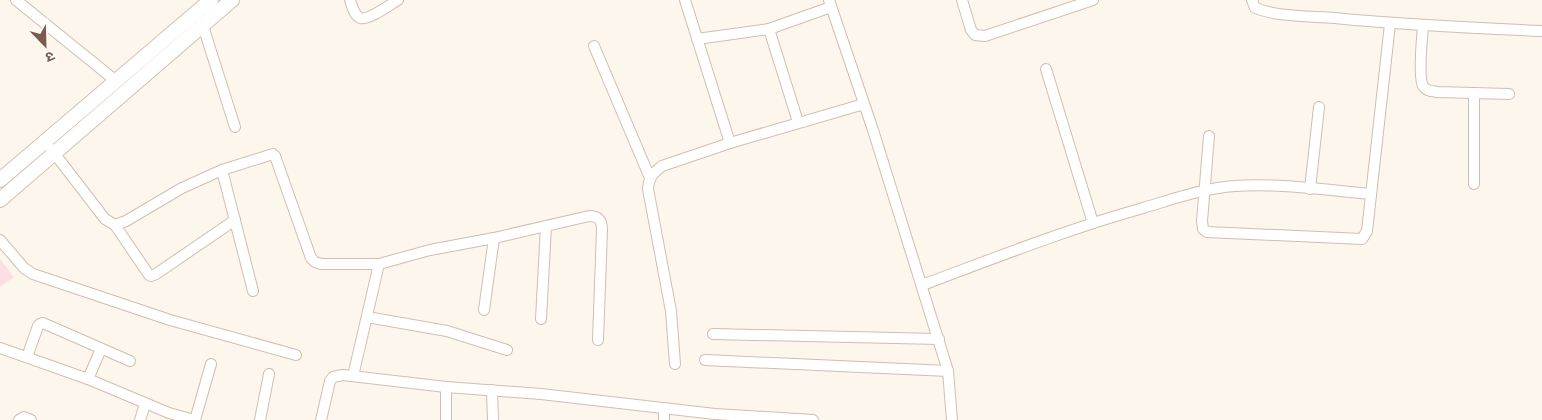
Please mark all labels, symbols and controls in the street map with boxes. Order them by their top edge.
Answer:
north arrow [20,20,70,70]
text: उ [42,47,57,67]

